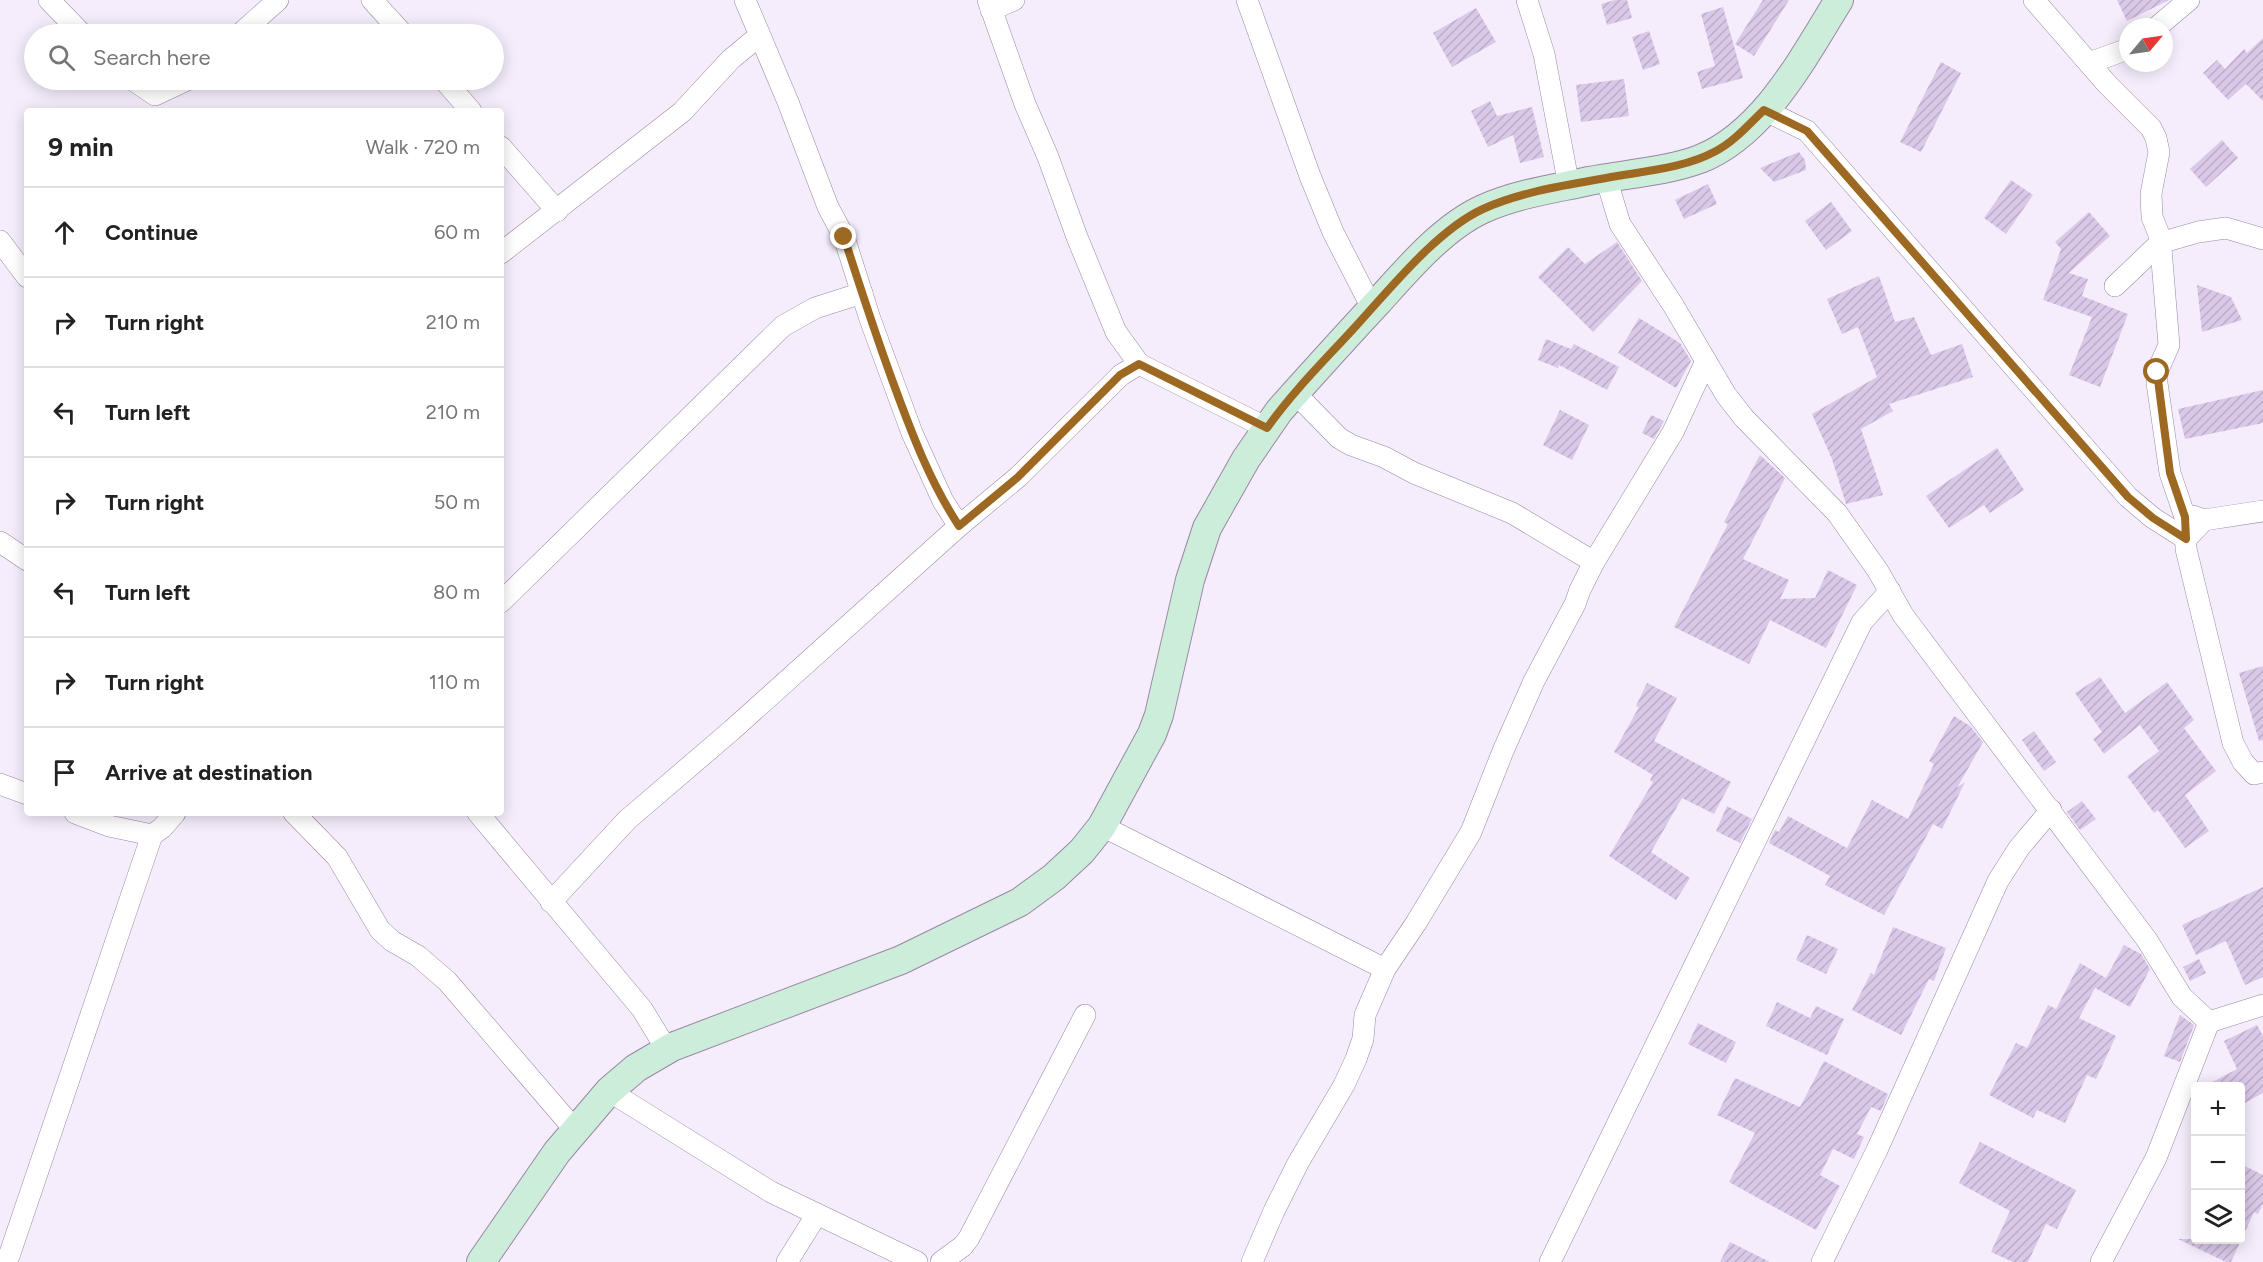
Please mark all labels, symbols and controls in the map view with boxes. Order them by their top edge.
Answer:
north arrow [2119,18,2173,72]
search box [24,24,504,90]
icon: search [45,41,78,74]
text: Search here [93,44,211,71]
text: 9 min [48,131,114,163]
text: Walk · 720 m [366,135,480,159]
icon: ahead [48,216,81,249]
text: Continue [105,219,198,246]
text: 60 m [434,220,480,244]
route end [830,223,856,249]
icon: right [48,306,81,339]
text: Turn right [105,309,204,336]
text: 210 m [426,310,480,334]
route start [2143,358,2169,384]
icon: left [48,396,81,429]
text: Turn left [105,399,191,426]
text: 210 m [426,400,480,424]
icon: right [48,486,81,519]
text: Turn right [105,489,204,516]
text: 50 m [434,490,480,514]
icon: left [48,576,81,609]
text: Turn left [105,579,191,606]
text: 80 m [433,580,480,604]
icon: right [48,666,81,699]
text: Turn right [105,669,204,696]
text: 110 m [429,670,480,694]
icon: arrive [48,756,81,789]
text: Arrive at destination [105,759,313,786]
map controls [2191,1082,2245,1244]
button: + [2191,1082,2245,1136]
button: − [2191,1136,2245,1190]
button: layers [2191,1190,2245,1244]

